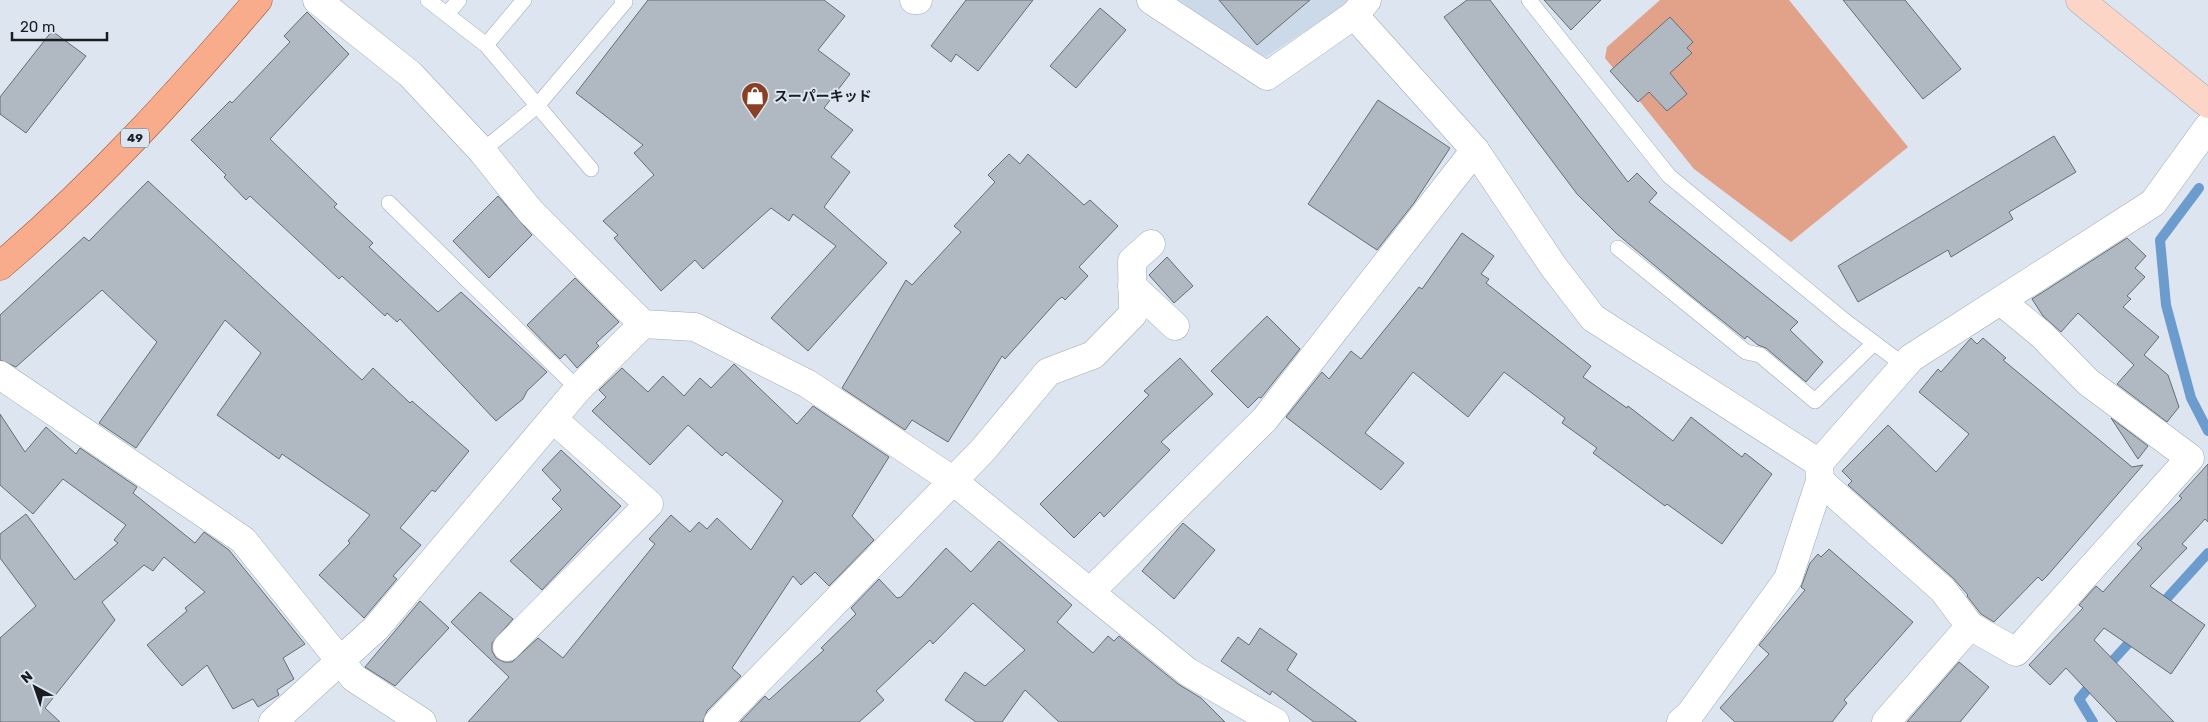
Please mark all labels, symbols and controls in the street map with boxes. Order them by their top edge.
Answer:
scale bar [12,10,108,42]
text: 20 m [20,18,55,36]
shop icon: スーパーキッド [740,81,770,120]
place label: スーパーキッド [774,88,872,105]
road number: 49 [121,128,149,148]
north arrow [10,662,60,712]
text: N [18,668,36,687]

